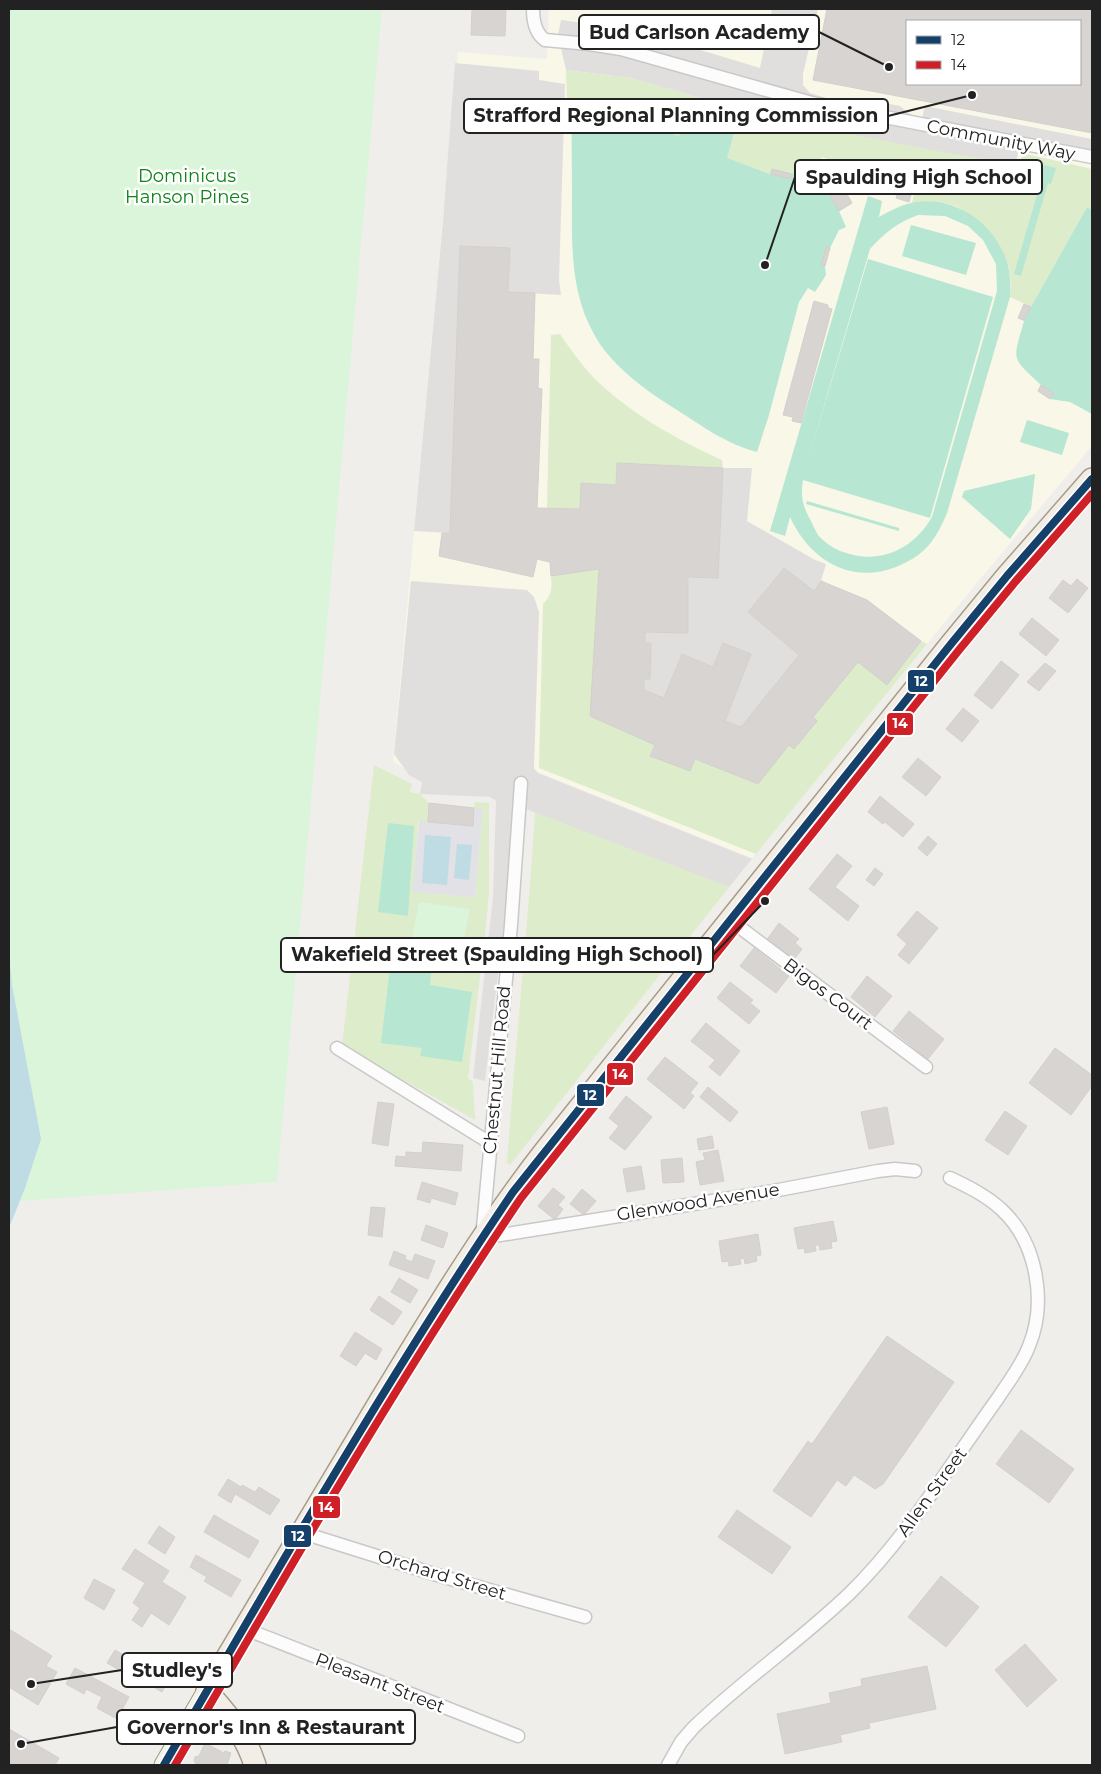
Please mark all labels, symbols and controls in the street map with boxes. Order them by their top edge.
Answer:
callout: Bud Carlson Academy [579,15,819,49]
legend [906,20,1081,85]
text: Bud Carlson Academy [589,21,810,44]
text: 12 [951,30,965,49]
text: 14 [951,55,966,74]
callout: Strafford Regional Planning Commission [464,99,888,133]
text: Strafford Regional Planning Commission [474,104,878,127]
street label: Community Way [925,115,1077,165]
callout: Spaulding High School [795,160,1042,194]
park label: Dominicus Hanson Pines [125,165,249,208]
text: Spaulding High School [806,166,1032,189]
line badge: 12 [907,669,935,693]
text: 12 [914,672,928,690]
line badge: 14 [886,712,914,736]
text: 14 [892,714,908,732]
callout: Wakefield Street (Spaulding High School) [281,938,713,972]
text: Wakefield Street (Spaulding High School) [291,943,703,966]
street label: Bigos Court [779,953,877,1035]
street label: Chestnut Hill Road [479,985,515,1155]
line badge: 14 [606,1062,634,1086]
text: 14 [612,1065,628,1083]
line badge: 12 [576,1083,605,1107]
text: 12 [583,1086,597,1104]
street label: Glenwood Avenue [615,1178,781,1226]
street label: Allen Street [892,1443,972,1541]
line badge: 14 [312,1495,341,1519]
text: 14 [318,1498,334,1516]
line badge: 12 [283,1524,312,1548]
text: 12 [291,1527,305,1545]
street label: Orchard Street [375,1545,509,1605]
street label: Pleasant Street [312,1648,448,1718]
callout: Studley's [122,1653,232,1687]
text: Studley's [132,1659,222,1682]
callout: Governor's Inn & Restaurant [117,1710,415,1744]
text: Governor's Inn & Restaurant [127,1716,405,1739]

